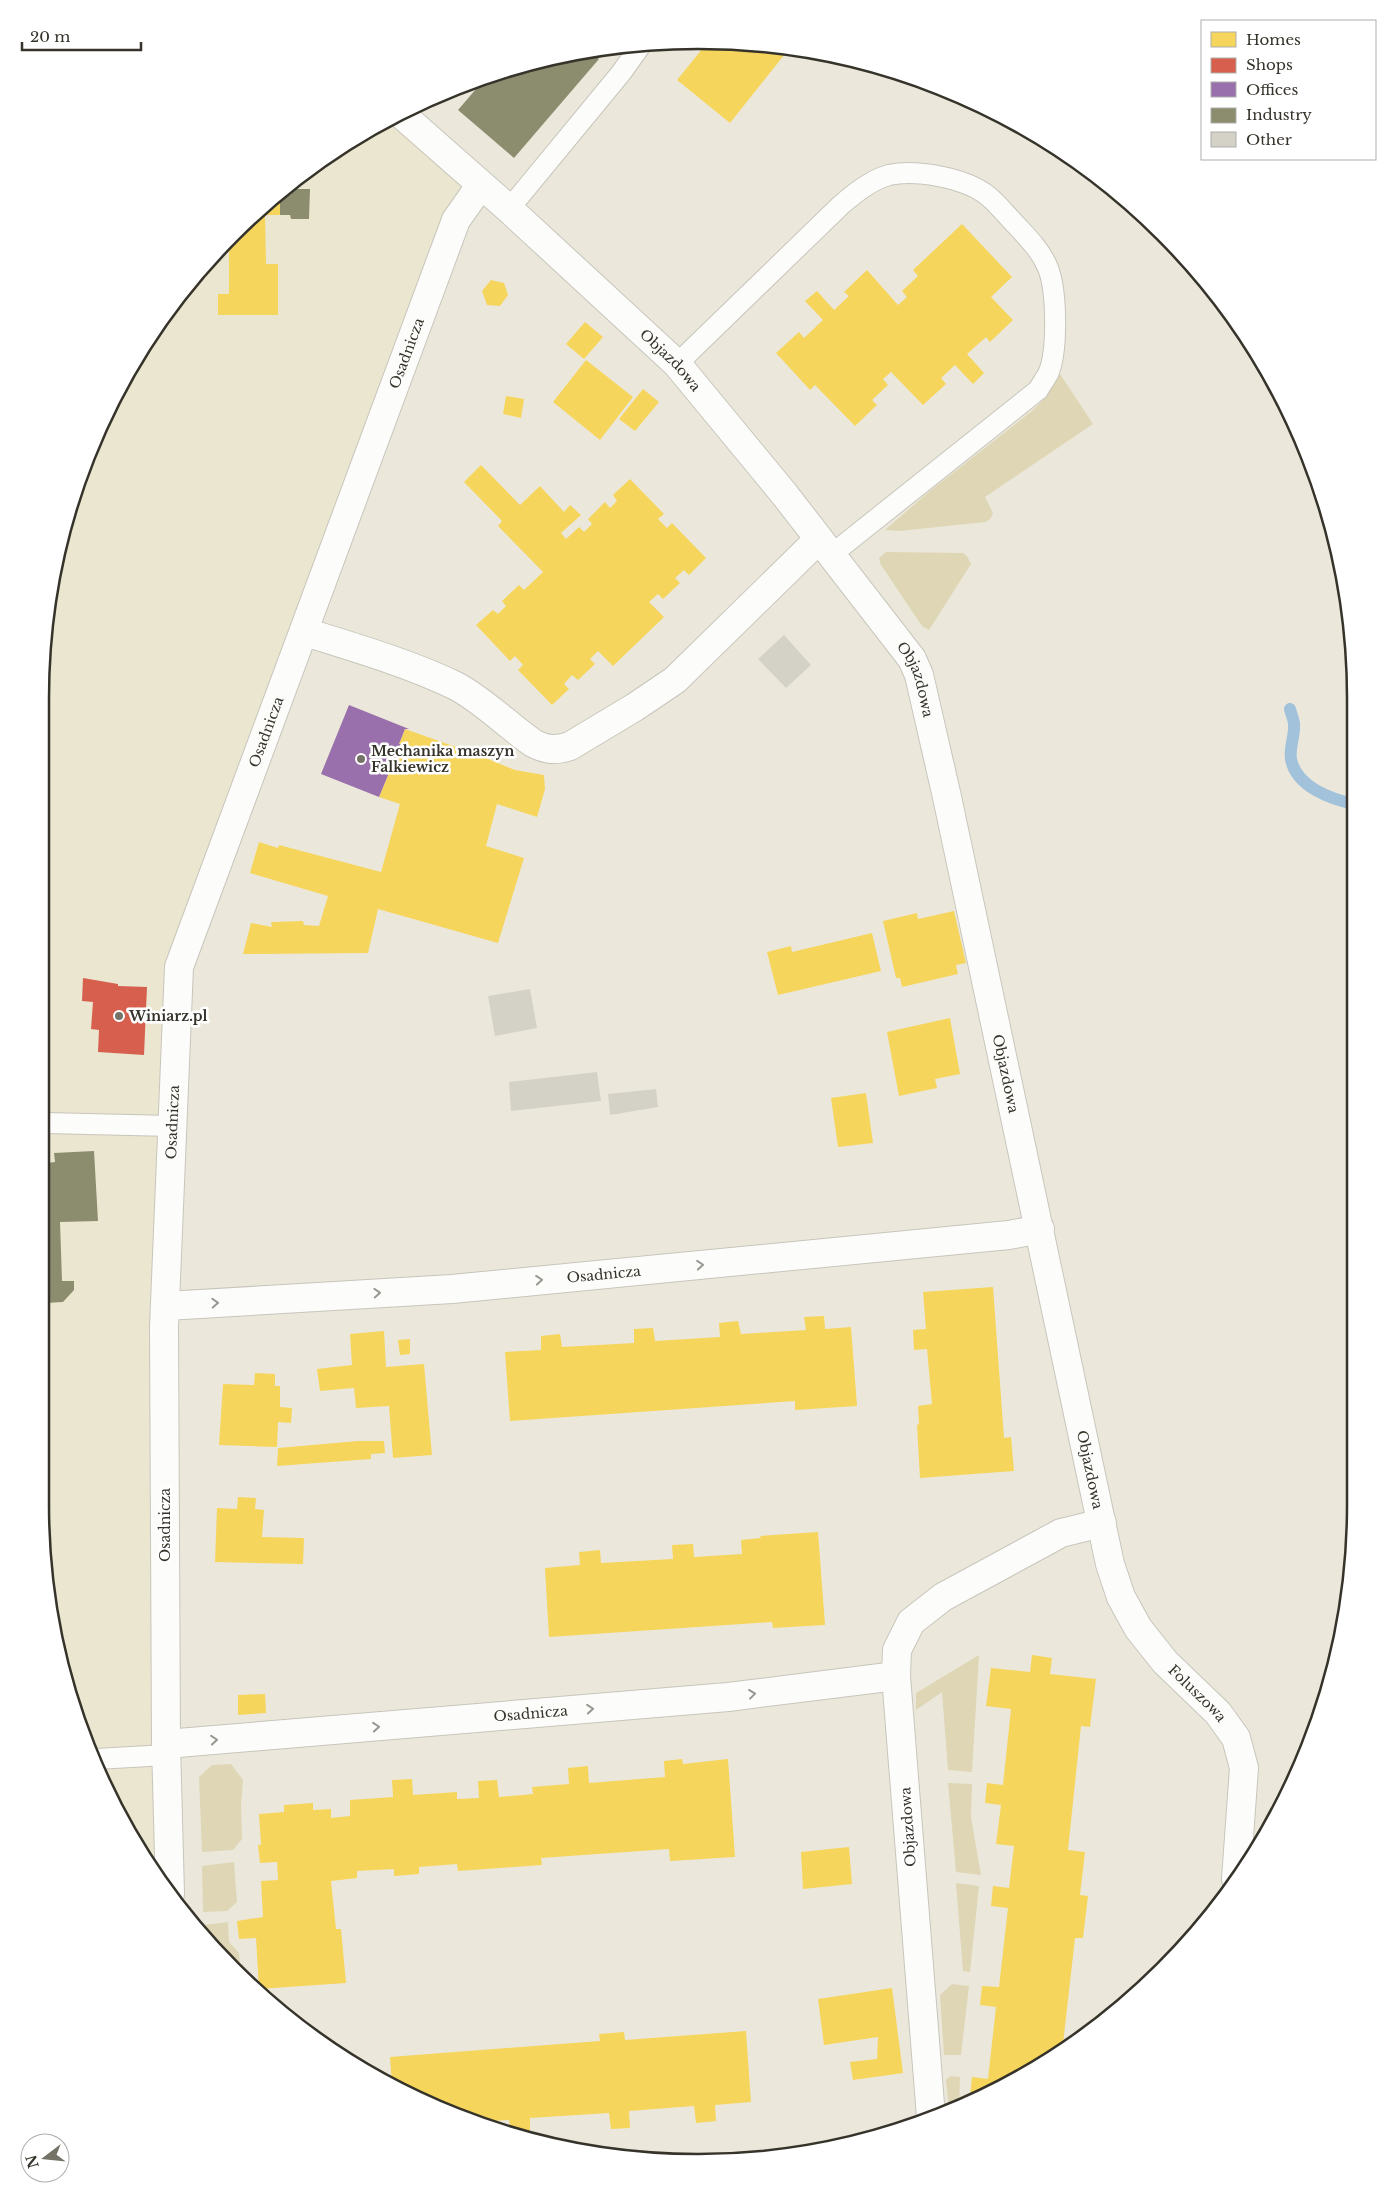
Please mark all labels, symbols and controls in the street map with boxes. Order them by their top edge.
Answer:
scale bar [22,20,141,52]
legend [1201,20,1376,160]
text: 20 m [30,27,70,46]
text: Homes [1246,30,1301,49]
text: Shops [1246,55,1293,74]
text: Offices [1246,80,1298,99]
text: Industry [1246,105,1312,124]
text: Other [1246,130,1293,149]
street label: Osadnicza [385,315,428,391]
street label: Objazdowa [636,325,705,395]
street label: Objazdowa [893,638,937,719]
street label: Osadnicza [245,694,288,770]
place label: Mechanika maszyn Falkiewicz [371,742,514,776]
marker: Mechanika maszyn Falkiewicz [355,753,367,765]
place label: Winiarz.pl [128,1007,207,1025]
marker: Winiarz.pl [113,1010,125,1022]
street label: Objazdowa [989,1032,1023,1115]
street label: Osadnicza [162,1085,183,1160]
one-way arrow [697,1260,705,1271]
street label: Osadnicza [566,1262,642,1287]
one-way arrow [535,1275,543,1286]
one-way arrow [373,1288,381,1299]
one-way arrow [211,1297,219,1308]
street label: Objazdowa [1073,1429,1107,1511]
street label: Osadnicza [156,1488,174,1562]
street label: Foluszowa [1164,1661,1231,1726]
one-way arrow [748,1689,756,1700]
street label: Osadnicza [493,1701,569,1726]
one-way arrow [587,1703,595,1714]
one-way arrow [372,1721,380,1732]
one-way arrow [210,1735,218,1746]
street label: Objazdowa [896,1786,920,1868]
north arrow [20,2133,70,2183]
text: N [22,2153,43,2170]

